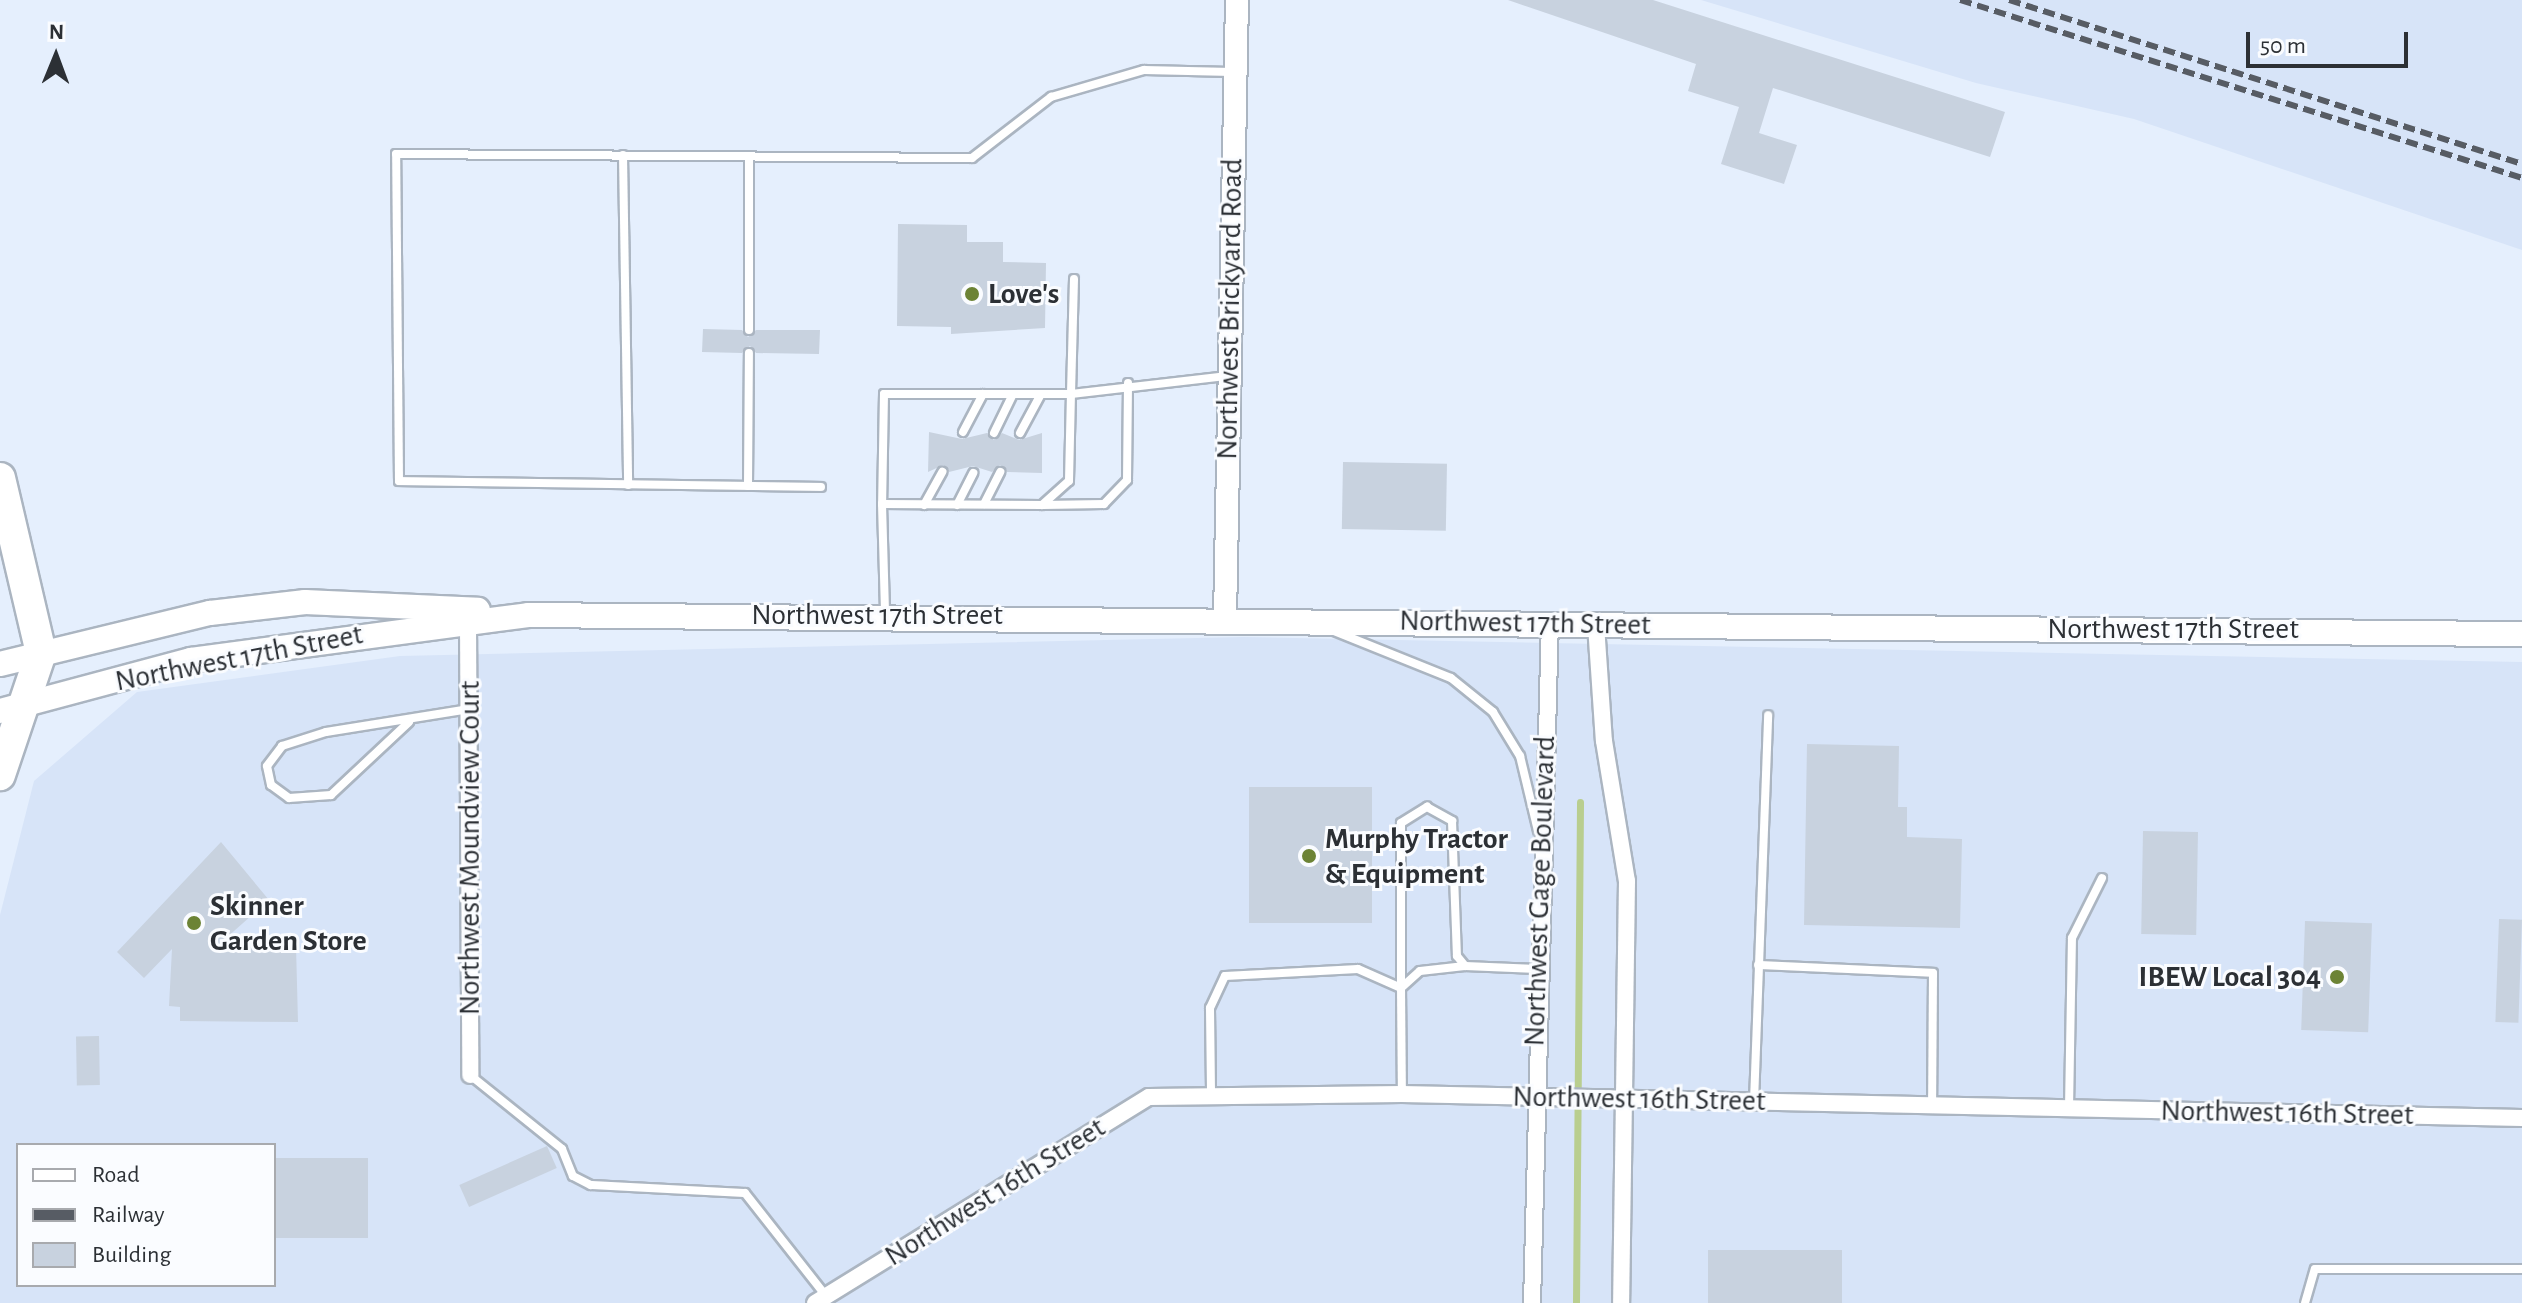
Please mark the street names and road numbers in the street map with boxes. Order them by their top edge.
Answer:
street label: Northwest Brickyard Road [1209,158,1251,460]
street label: Northwest 17th Street [751,597,1003,633]
street label: Northwest 17th Street [1399,603,1651,643]
street label: Northwest 17th Street [2047,611,2299,647]
street label: Northwest 17th Street [112,616,366,700]
street label: Northwest Moundview Court [452,681,488,1015]
street label: Northwest Gage Boulevard [1517,735,1563,1047]
street label: Northwest 16th Street [1512,1079,1766,1119]
street label: Northwest 16th Street [2160,1093,2414,1133]
street label: Northwest 16th Street [878,1110,1112,1274]

